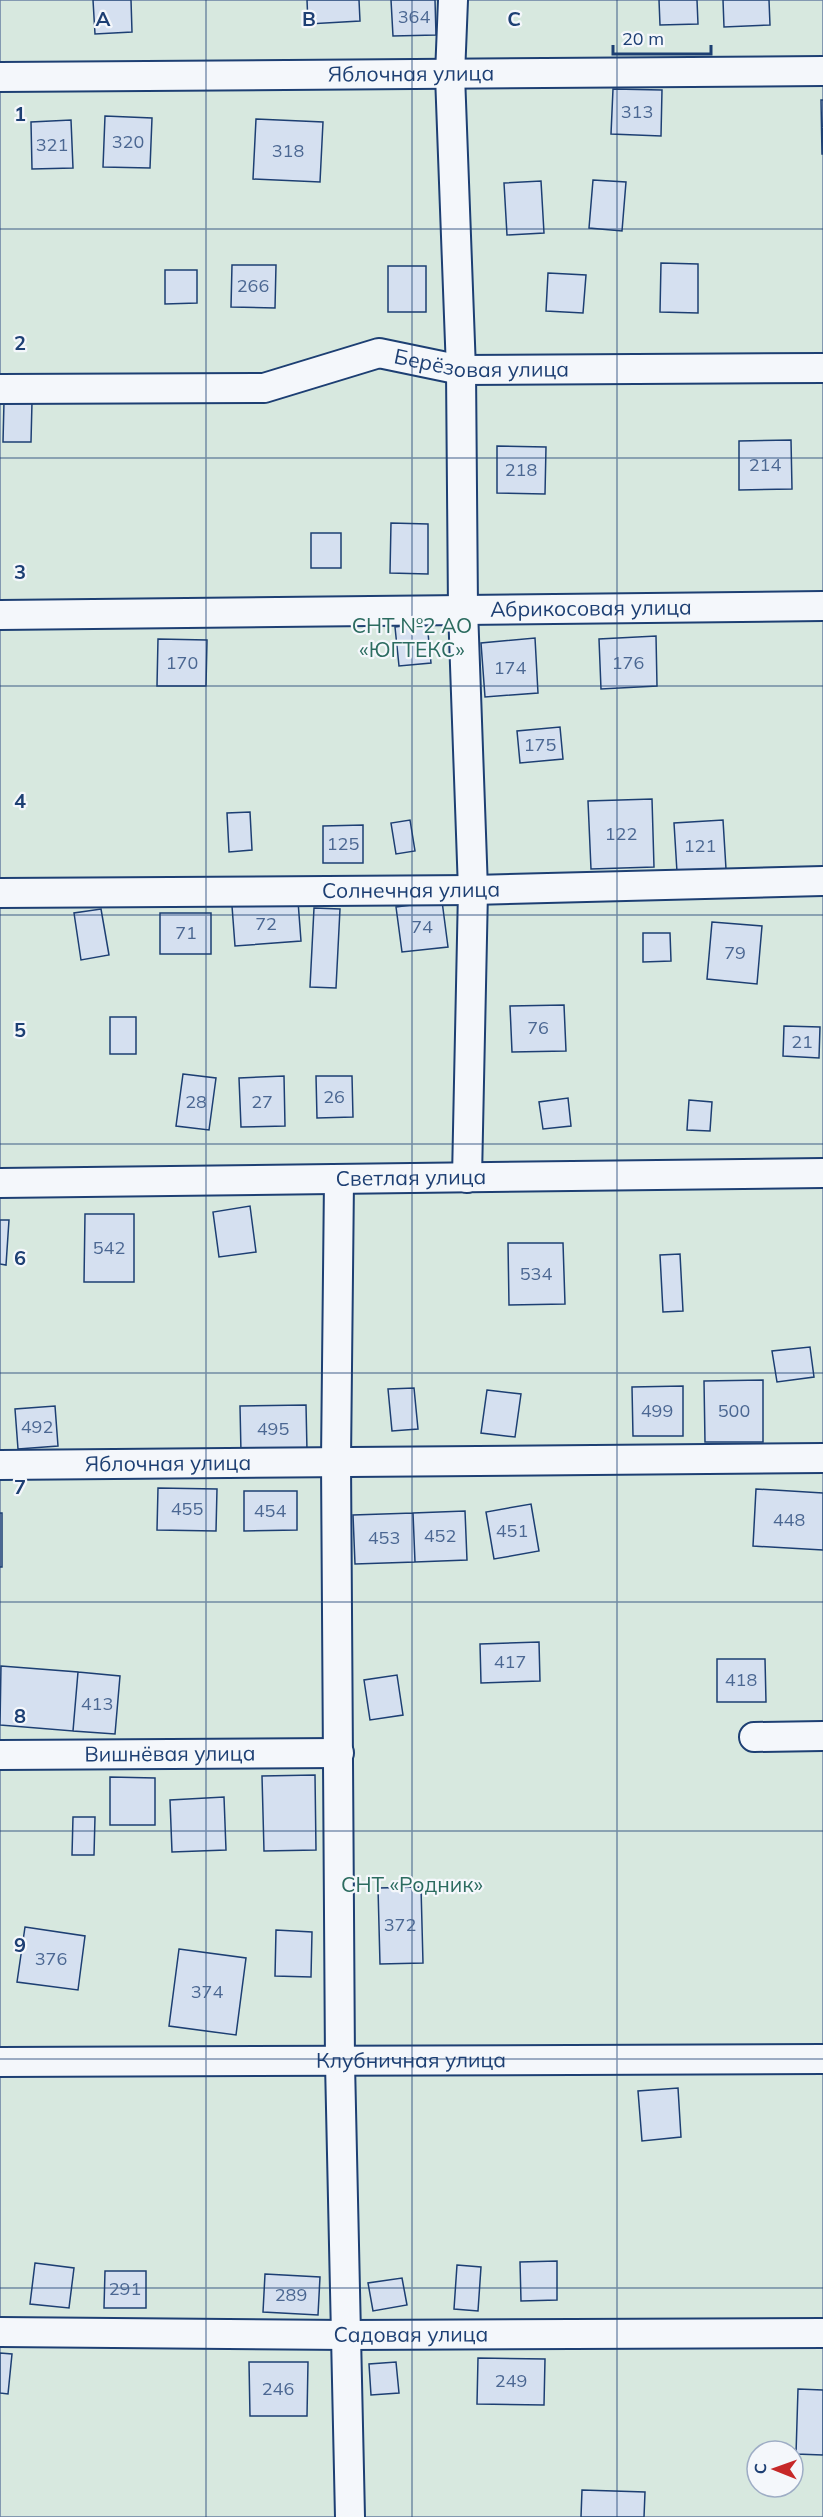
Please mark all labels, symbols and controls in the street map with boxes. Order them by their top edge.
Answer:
house number: 364 [398,5,430,28]
text: A [96,6,111,31]
text: B [302,6,316,31]
text: C [507,6,521,31]
scale bar [613,18,710,56]
text: 20 m [622,27,664,50]
street label: Яблочная улица [328,59,494,87]
house number: 313 [621,100,653,123]
text: 1 [14,101,26,126]
house number: 320 [112,130,144,153]
house number: 321 [36,133,68,156]
house number: 318 [272,139,304,162]
house number: 266 [237,274,269,297]
text: 2 [14,330,26,355]
street label: Берёзовая улица [392,343,569,383]
house number: 214 [749,453,781,476]
house number: 218 [505,458,537,481]
text: 3 [14,559,26,584]
street label: Абрикосовая улица [490,593,692,622]
park label: СНТ №2 АО «ЮГТЕКС» [352,612,472,662]
house number: 170 [166,651,198,674]
house number: 176 [612,651,644,674]
house number: 174 [494,656,526,679]
house number: 175 [524,733,556,756]
text: 4 [14,788,26,813]
house number: 122 [605,822,637,845]
house number: 125 [327,832,359,855]
house number: 121 [684,834,716,857]
street label: Солнечная улица [322,875,500,903]
house number: 72 [255,912,277,935]
house number: 74 [411,915,433,938]
house number: 71 [175,921,197,944]
house number: 79 [724,941,746,964]
house number: 76 [527,1016,549,1039]
text: 5 [14,1017,26,1042]
house number: 21 [791,1030,813,1053]
house number: 26 [323,1085,345,1108]
house number: 28 [185,1090,207,1113]
house number: 27 [251,1090,273,1113]
street label: Светлая улица [335,1163,486,1191]
house number: 542 [93,1236,125,1259]
text: 6 [14,1245,26,1270]
house number: 534 [520,1262,552,1285]
house number: 499 [641,1399,673,1422]
house number: 500 [718,1399,750,1422]
house number: 492 [21,1415,53,1438]
house number: 495 [257,1417,289,1440]
street label: Яблочная улица [85,1449,251,1476]
text: 7 [14,1474,26,1499]
house number: 455 [171,1497,203,1520]
house number: 454 [254,1499,286,1522]
house number: 448 [773,1508,805,1531]
house number: 451 [496,1519,528,1542]
house number: 452 [424,1524,456,1547]
house number: 453 [368,1526,400,1549]
house number: 417 [494,1650,526,1673]
house number: 418 [725,1668,757,1691]
house number: 413 [81,1692,113,1715]
text: 8 [14,1703,26,1728]
street label: Вишнёвая улица [84,1739,256,1767]
park label: СНТ «Родник» [341,1871,483,1897]
house number: 372 [384,1913,416,1936]
text: 9 [14,1932,26,1957]
house number: 376 [35,1947,67,1970]
house number: 374 [191,1980,223,2003]
street label: Клубничная улица [316,2046,506,2073]
house number: 291 [109,2277,141,2300]
house number: 289 [275,2283,307,2306]
street label: Садовая улица [334,2320,488,2347]
house number: 249 [495,2369,527,2392]
house number: 246 [262,2377,294,2400]
north arrow [745,2439,805,2499]
text: С [750,2463,770,2474]

